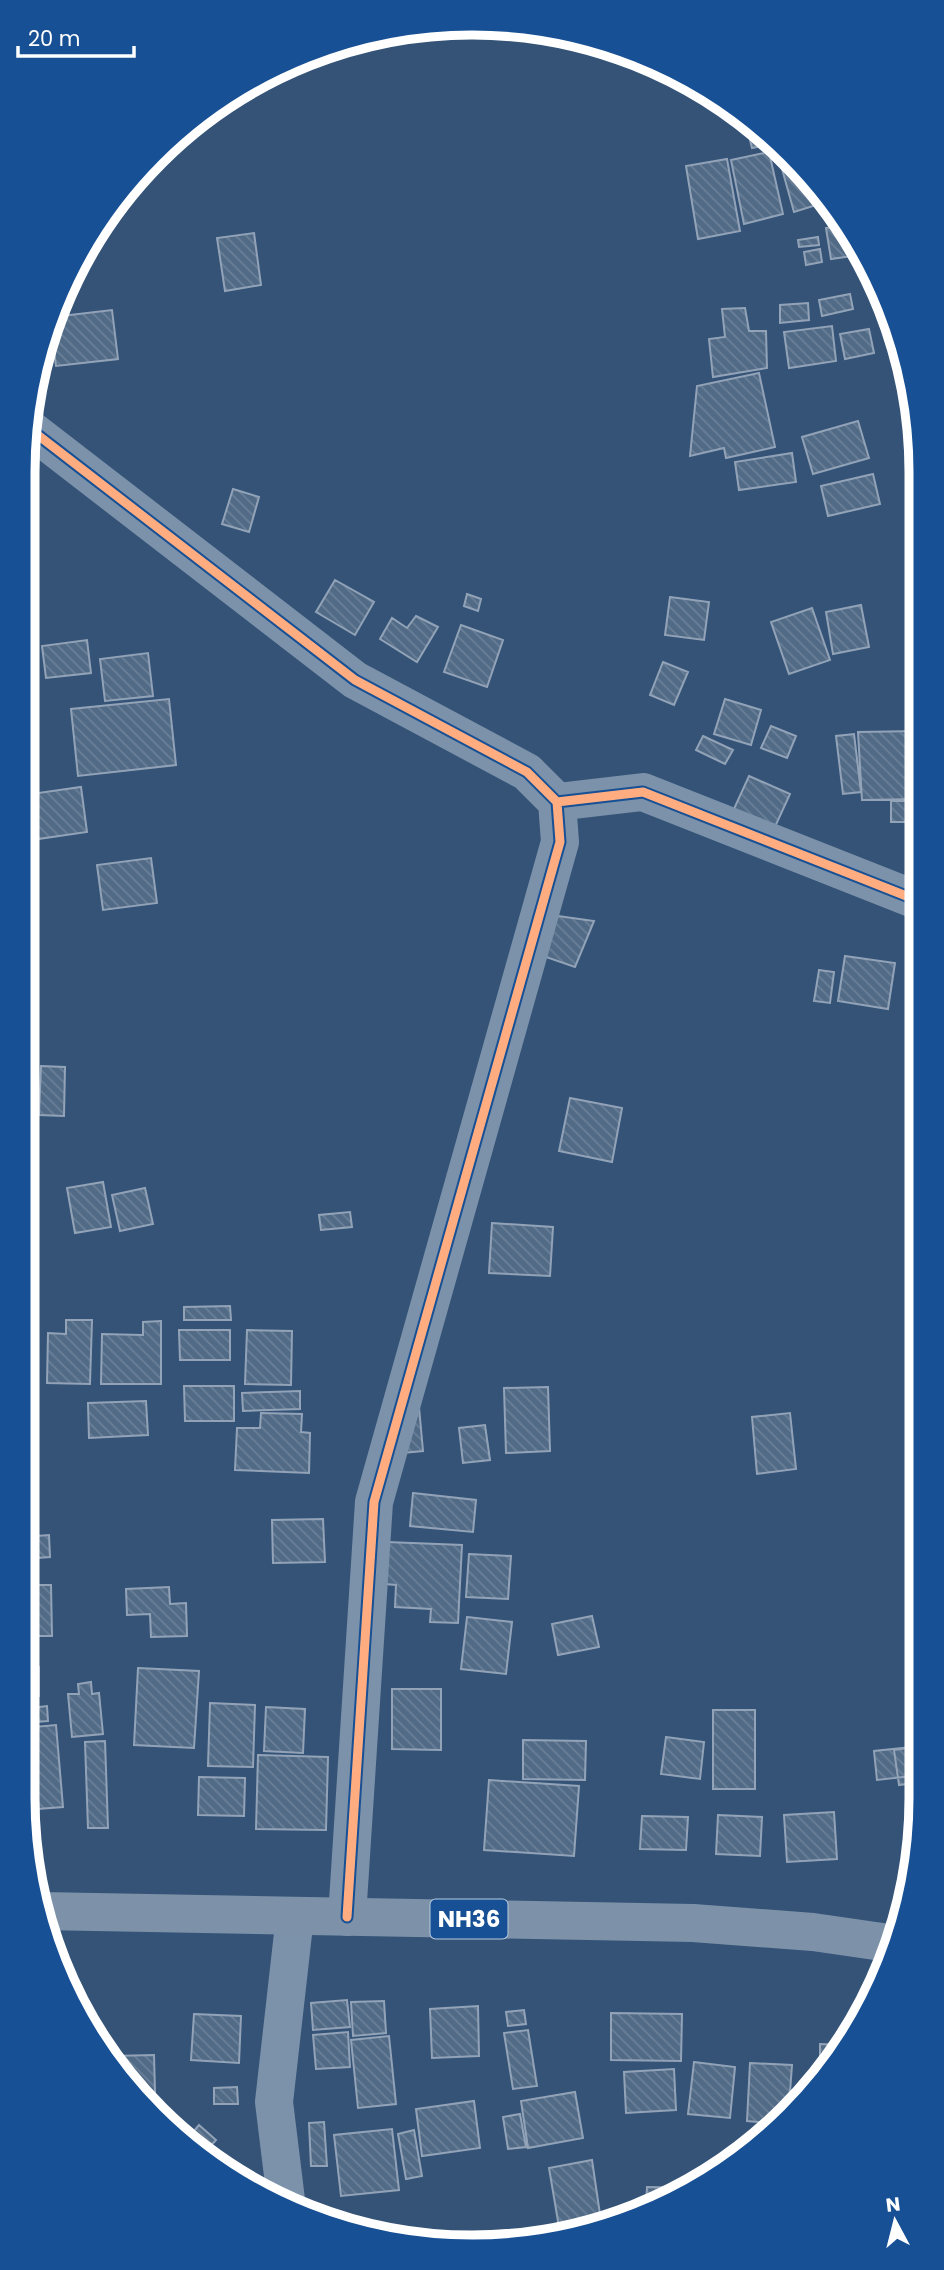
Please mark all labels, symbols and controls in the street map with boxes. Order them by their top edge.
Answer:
scale bar [18,14,133,58]
text: 20 m [28,24,81,53]
road number: NH36 [430,1900,508,1938]
north arrow [860,2186,930,2256]
text: N [884,2190,902,2219]

